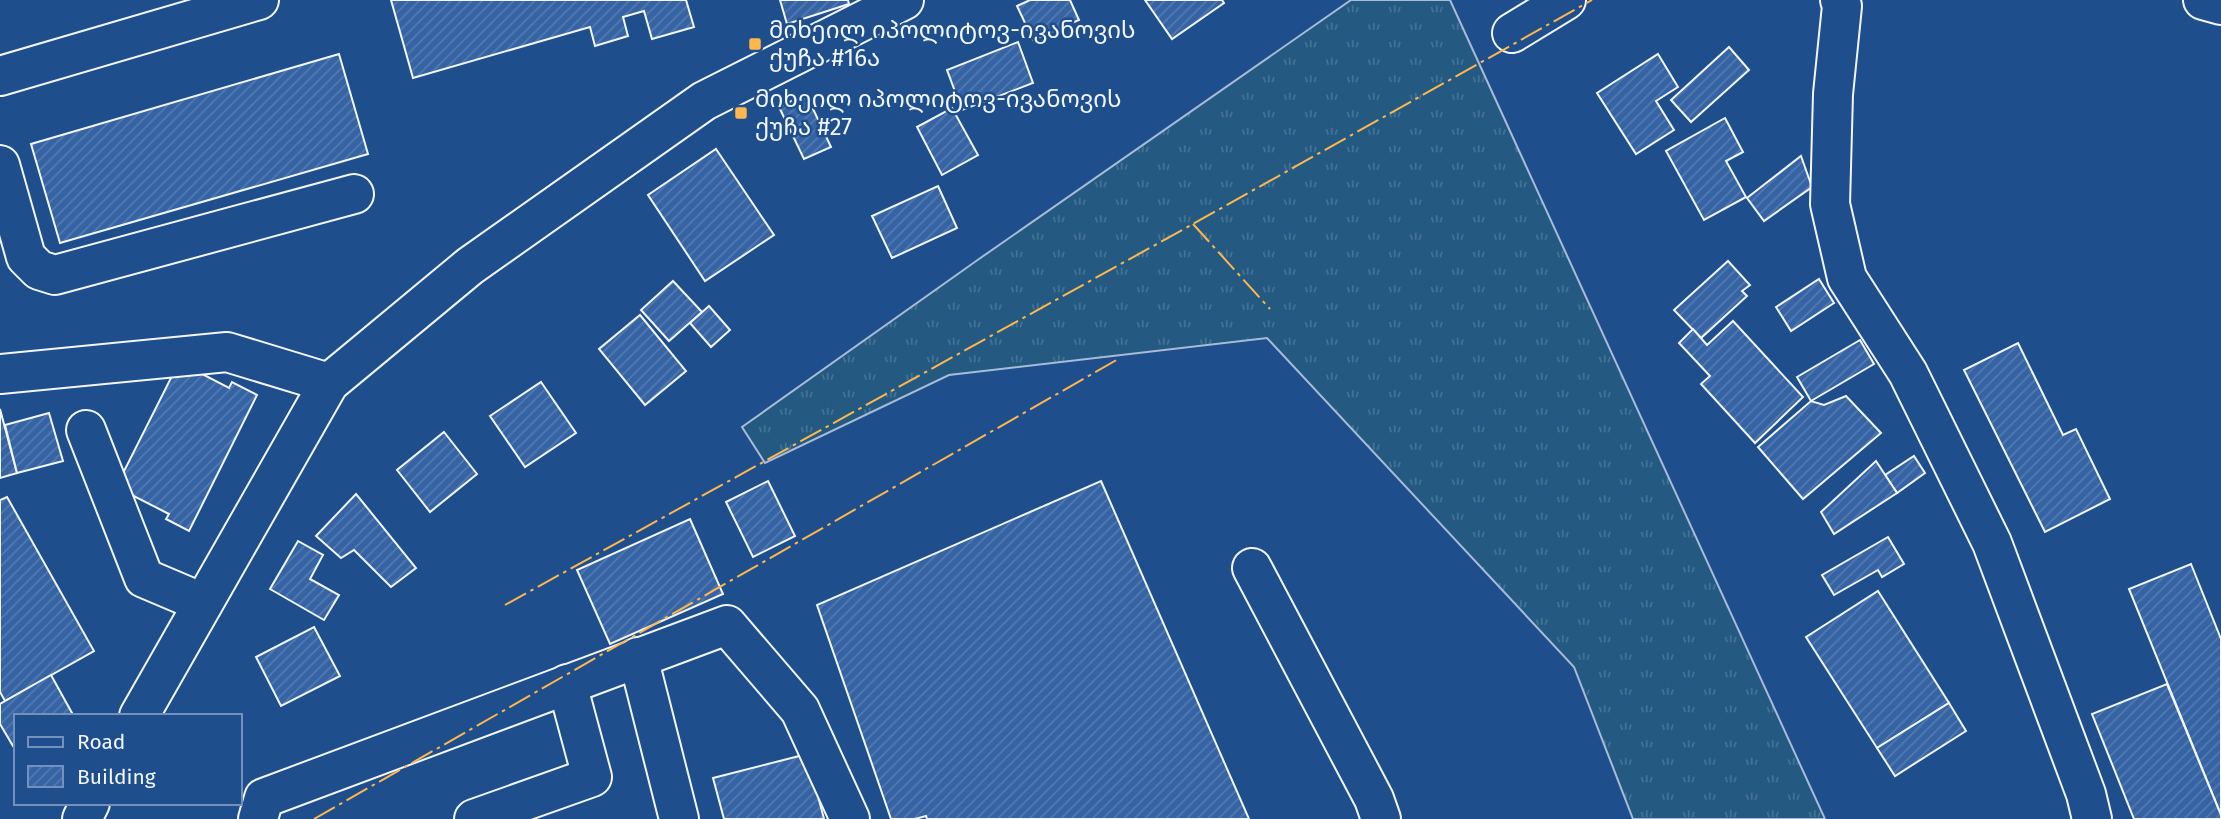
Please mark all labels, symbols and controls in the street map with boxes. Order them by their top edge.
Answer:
place label: მიხეილ იპოლიტოვ-ივანოვის ქუჩა #16ა [769,16,1136,72]
marker: მიხეილ იპოლიტოვ-ივანოვის ქუჩა #16ა [747,36,763,52]
place label: მიხეილ იპოლიტოვ-ივანოვის ქუჩა #27 [755,85,1122,141]
marker: მიხეილ იპოლიტოვ-ივანოვის ქუჩა #27 [733,105,749,121]
legend [14,714,242,805]
text: Road [77,729,125,755]
text: Building [77,764,156,790]

